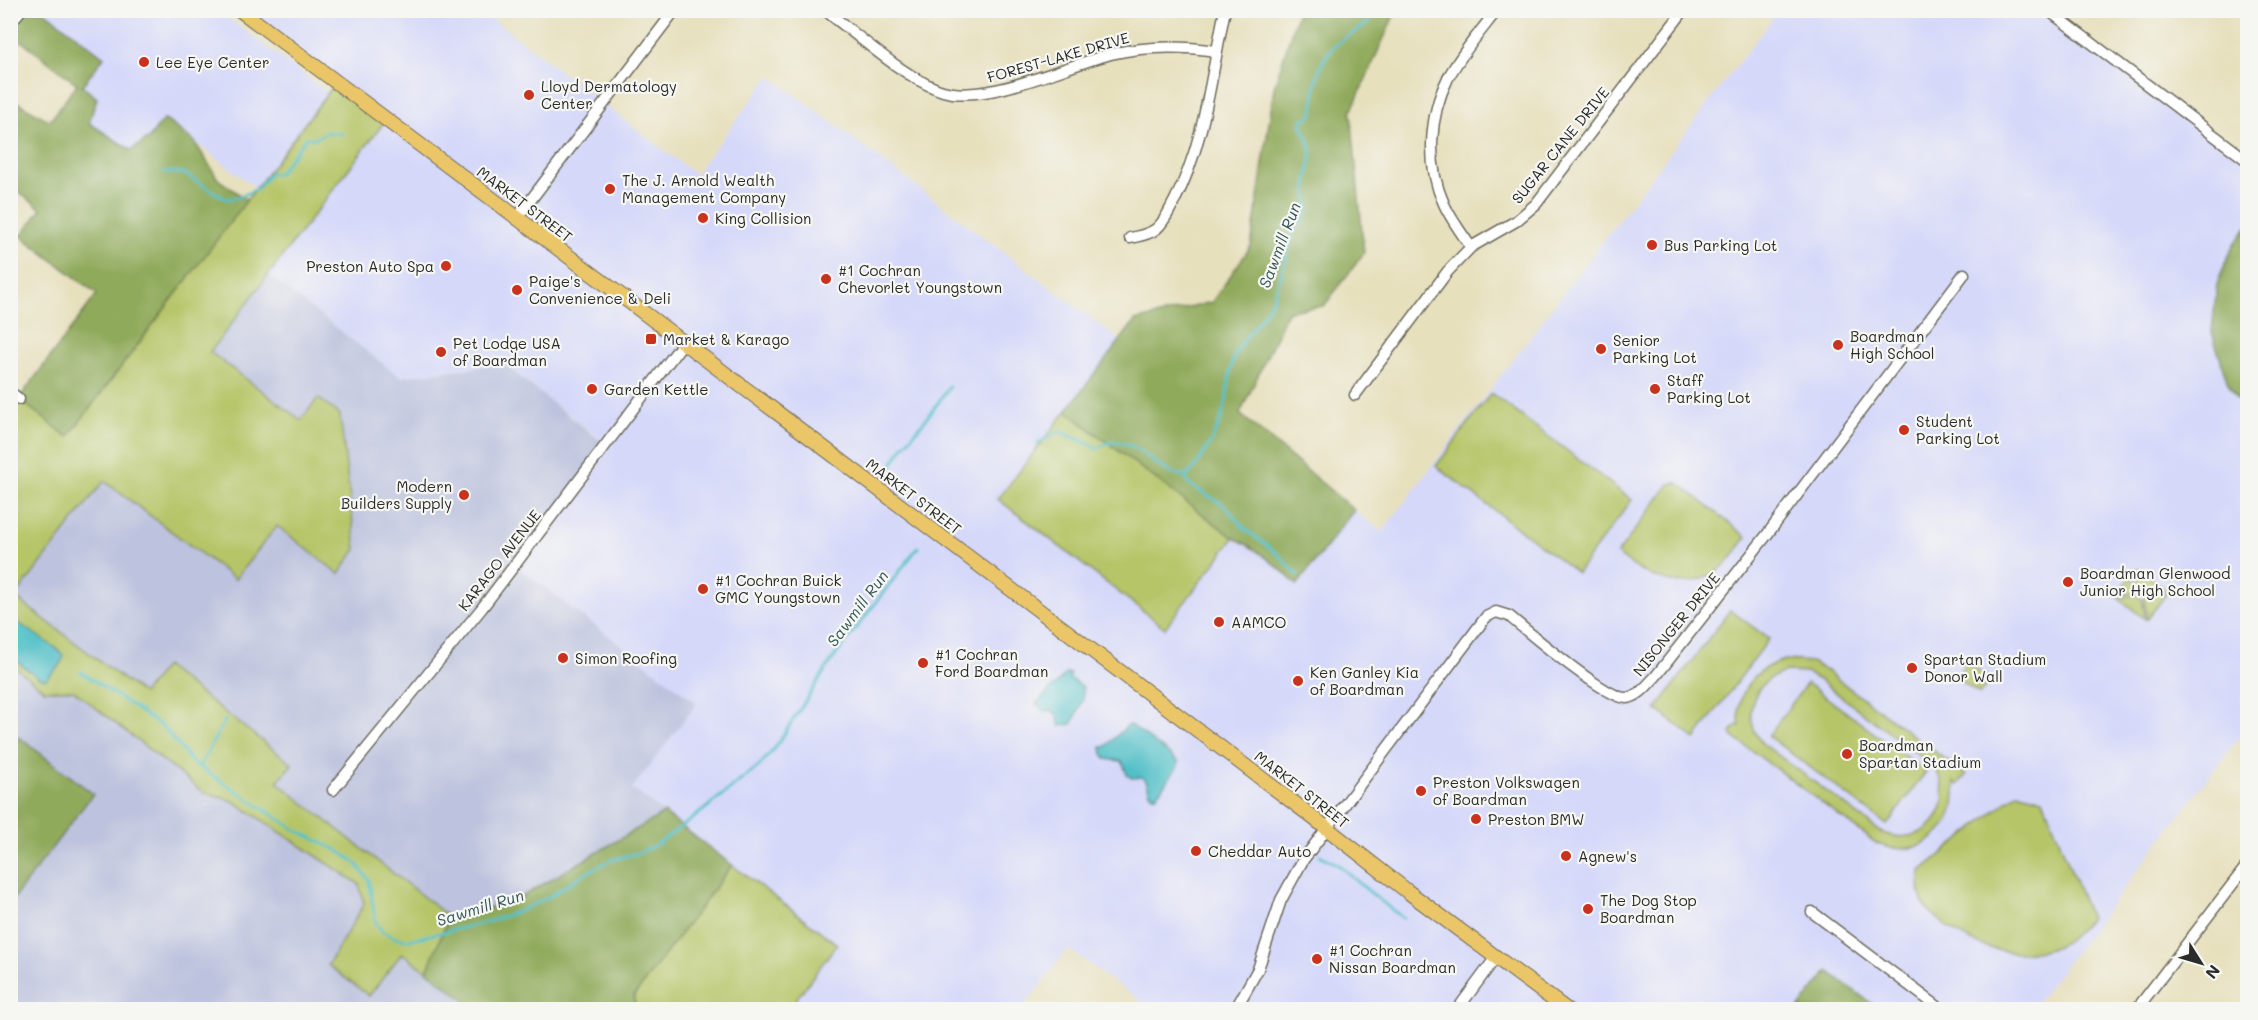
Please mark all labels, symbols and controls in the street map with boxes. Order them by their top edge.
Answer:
street label: FOREST-LAKE DRIVE [985,27,1132,87]
place label: Lee Eye Center [156,52,270,72]
marker: Lee Eye Center [137,55,151,69]
place label: Lloyd Dermatology Center [541,76,677,113]
street label: SUGAR CANE DRIVE [1507,82,1614,208]
marker: Lloyd Dermatology Center [522,88,536,102]
street label: MARKET STREET [473,161,577,247]
place label: The J. Arnold Wealth Management Company [622,170,786,207]
marker: The J. Arnold Wealth Management Company [603,182,617,196]
water label: Sawmill Run [1253,199,1305,291]
place label: King Collision [715,208,811,228]
marker: King Collision [696,211,710,225]
place label: Bus Parking Lot [1664,235,1777,255]
marker: Bus Parking Lot [1645,238,1659,252]
place label: Preston Auto Spa [306,256,434,276]
marker: Preston Auto Spa [439,259,453,273]
place label: #1 Cochran Chevorlet Youngstown [838,260,1002,297]
place label: Paige's Convenience & Deli [529,271,671,308]
marker: #1 Cochran Chevorlet Youngstown [819,272,833,286]
marker: Paige's Convenience & Deli [510,283,524,297]
place label: Boardman High School [1850,326,1935,363]
place label: Market & Karago [663,329,789,349]
place label: Senior Parking Lot [1613,330,1697,367]
marker: Market & Karago [644,332,658,346]
place label: Pet Lodge USA of Boardman [453,333,561,370]
marker: Boardman High School [1831,338,1845,352]
marker: Senior Parking Lot [1594,342,1608,356]
marker: Pet Lodge USA of Boardman [434,345,448,359]
place label: Staff Parking Lot [1667,370,1751,407]
place label: Garden Kettle [604,379,709,399]
marker: Garden Kettle [585,382,599,396]
marker: Staff Parking Lot [1648,382,1662,396]
place label: Student Parking Lot [1916,411,2000,448]
marker: Student Parking Lot [1897,423,1911,437]
street label: MARKET STREET [862,453,966,539]
place label: Modern Builders Supply [341,476,452,513]
marker: Modern Builders Supply [457,488,471,502]
street label: KARAGO AVENUE [453,505,545,615]
place label: Boardman Glenwood Junior High School [2080,563,2230,600]
water label: Sawmill Run [822,566,893,650]
street label: NISONGER DRIVE [1628,568,1724,680]
place label: #1 Cochran Buick GMC Youngstown [715,570,842,607]
marker: Boardman Glenwood Junior High School [2061,575,2075,589]
marker: #1 Cochran Buick GMC Youngstown [696,582,710,596]
place label: AAMCO [1231,612,1286,632]
marker: AAMCO [1212,615,1226,629]
place label: #1 Cochran Ford Boardman [935,644,1048,681]
place label: Simon Roofing [575,648,677,668]
place label: Spartan Stadium Donor Wall [1924,649,2046,686]
marker: Simon Roofing [556,651,570,665]
marker: #1 Cochran Ford Boardman [916,656,930,670]
marker: Spartan Stadium Donor Wall [1905,661,1919,675]
place label: Ken Ganley Kia of Boardman [1310,662,1419,699]
marker: Ken Ganley Kia of Boardman [1291,674,1305,688]
place label: Boardman Spartan Stadium [1859,735,1981,772]
street label: MARKET STREET [1251,746,1353,832]
marker: Boardman Spartan Stadium [1840,747,1854,761]
place label: Preston Volkswagen of Boardman [1433,772,1580,809]
marker: Preston Volkswagen of Boardman [1414,784,1428,798]
place label: Preston BMW [1488,809,1584,829]
marker: Preston BMW [1469,812,1483,826]
place label: Cheddar Auto [1208,841,1311,861]
marker: Cheddar Auto [1189,844,1203,858]
place label: Agnew's [1578,846,1637,866]
marker: Agnew's [1559,849,1573,863]
water label: Sawmill Run [434,884,526,930]
place label: The Dog Stop Boardman [1600,890,1697,927]
marker: The Dog Stop Boardman [1581,902,1595,916]
north arrow [2171,933,2231,993]
place label: #1 Cochran Nissan Boardman [1329,940,1456,977]
marker: #1 Cochran Nissan Boardman [1310,952,1324,966]
text: N [2201,961,2225,984]

